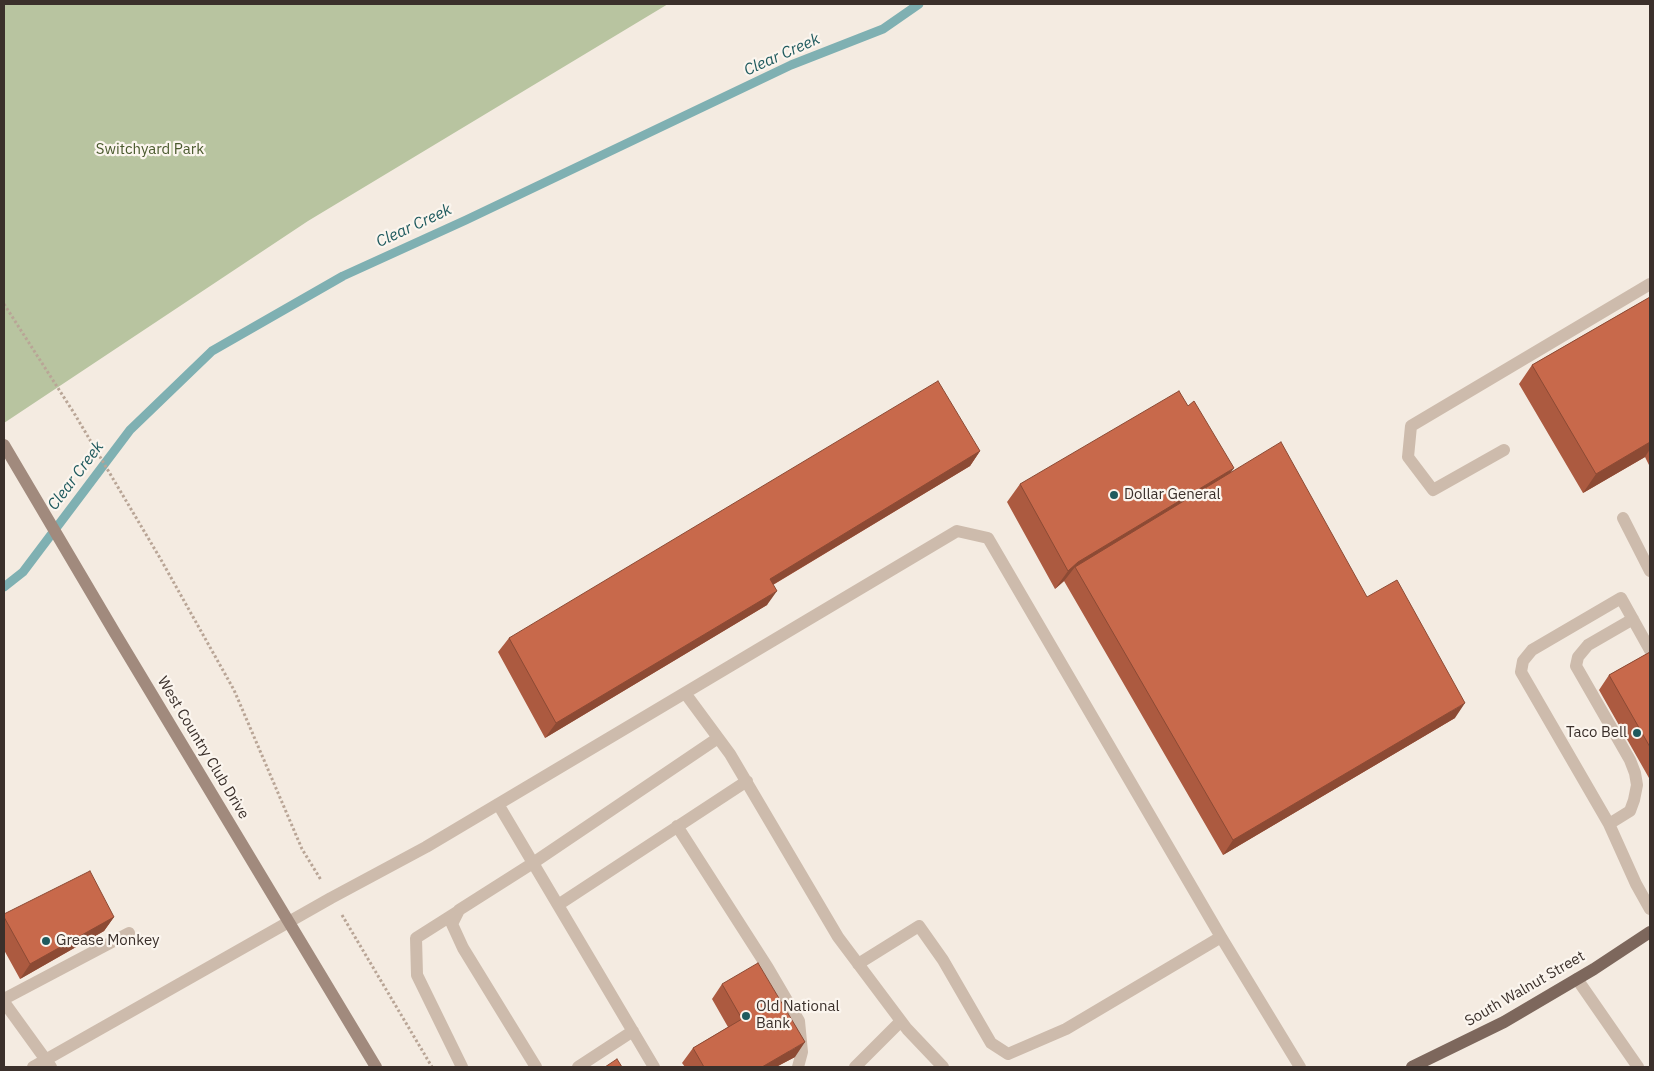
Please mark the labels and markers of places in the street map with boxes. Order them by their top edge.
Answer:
place label: Dollar General [1124,486,1221,504]
marker: Dollar General [1108,489,1120,501]
place label: Taco Bell [1566,724,1627,742]
marker: Taco Bell [1631,727,1643,739]
place label: Grease Monkey [56,932,160,950]
marker: Grease Monkey [40,935,52,947]
place label: Old National Bank [756,998,840,1033]
marker: Old National Bank [740,1010,752,1022]

